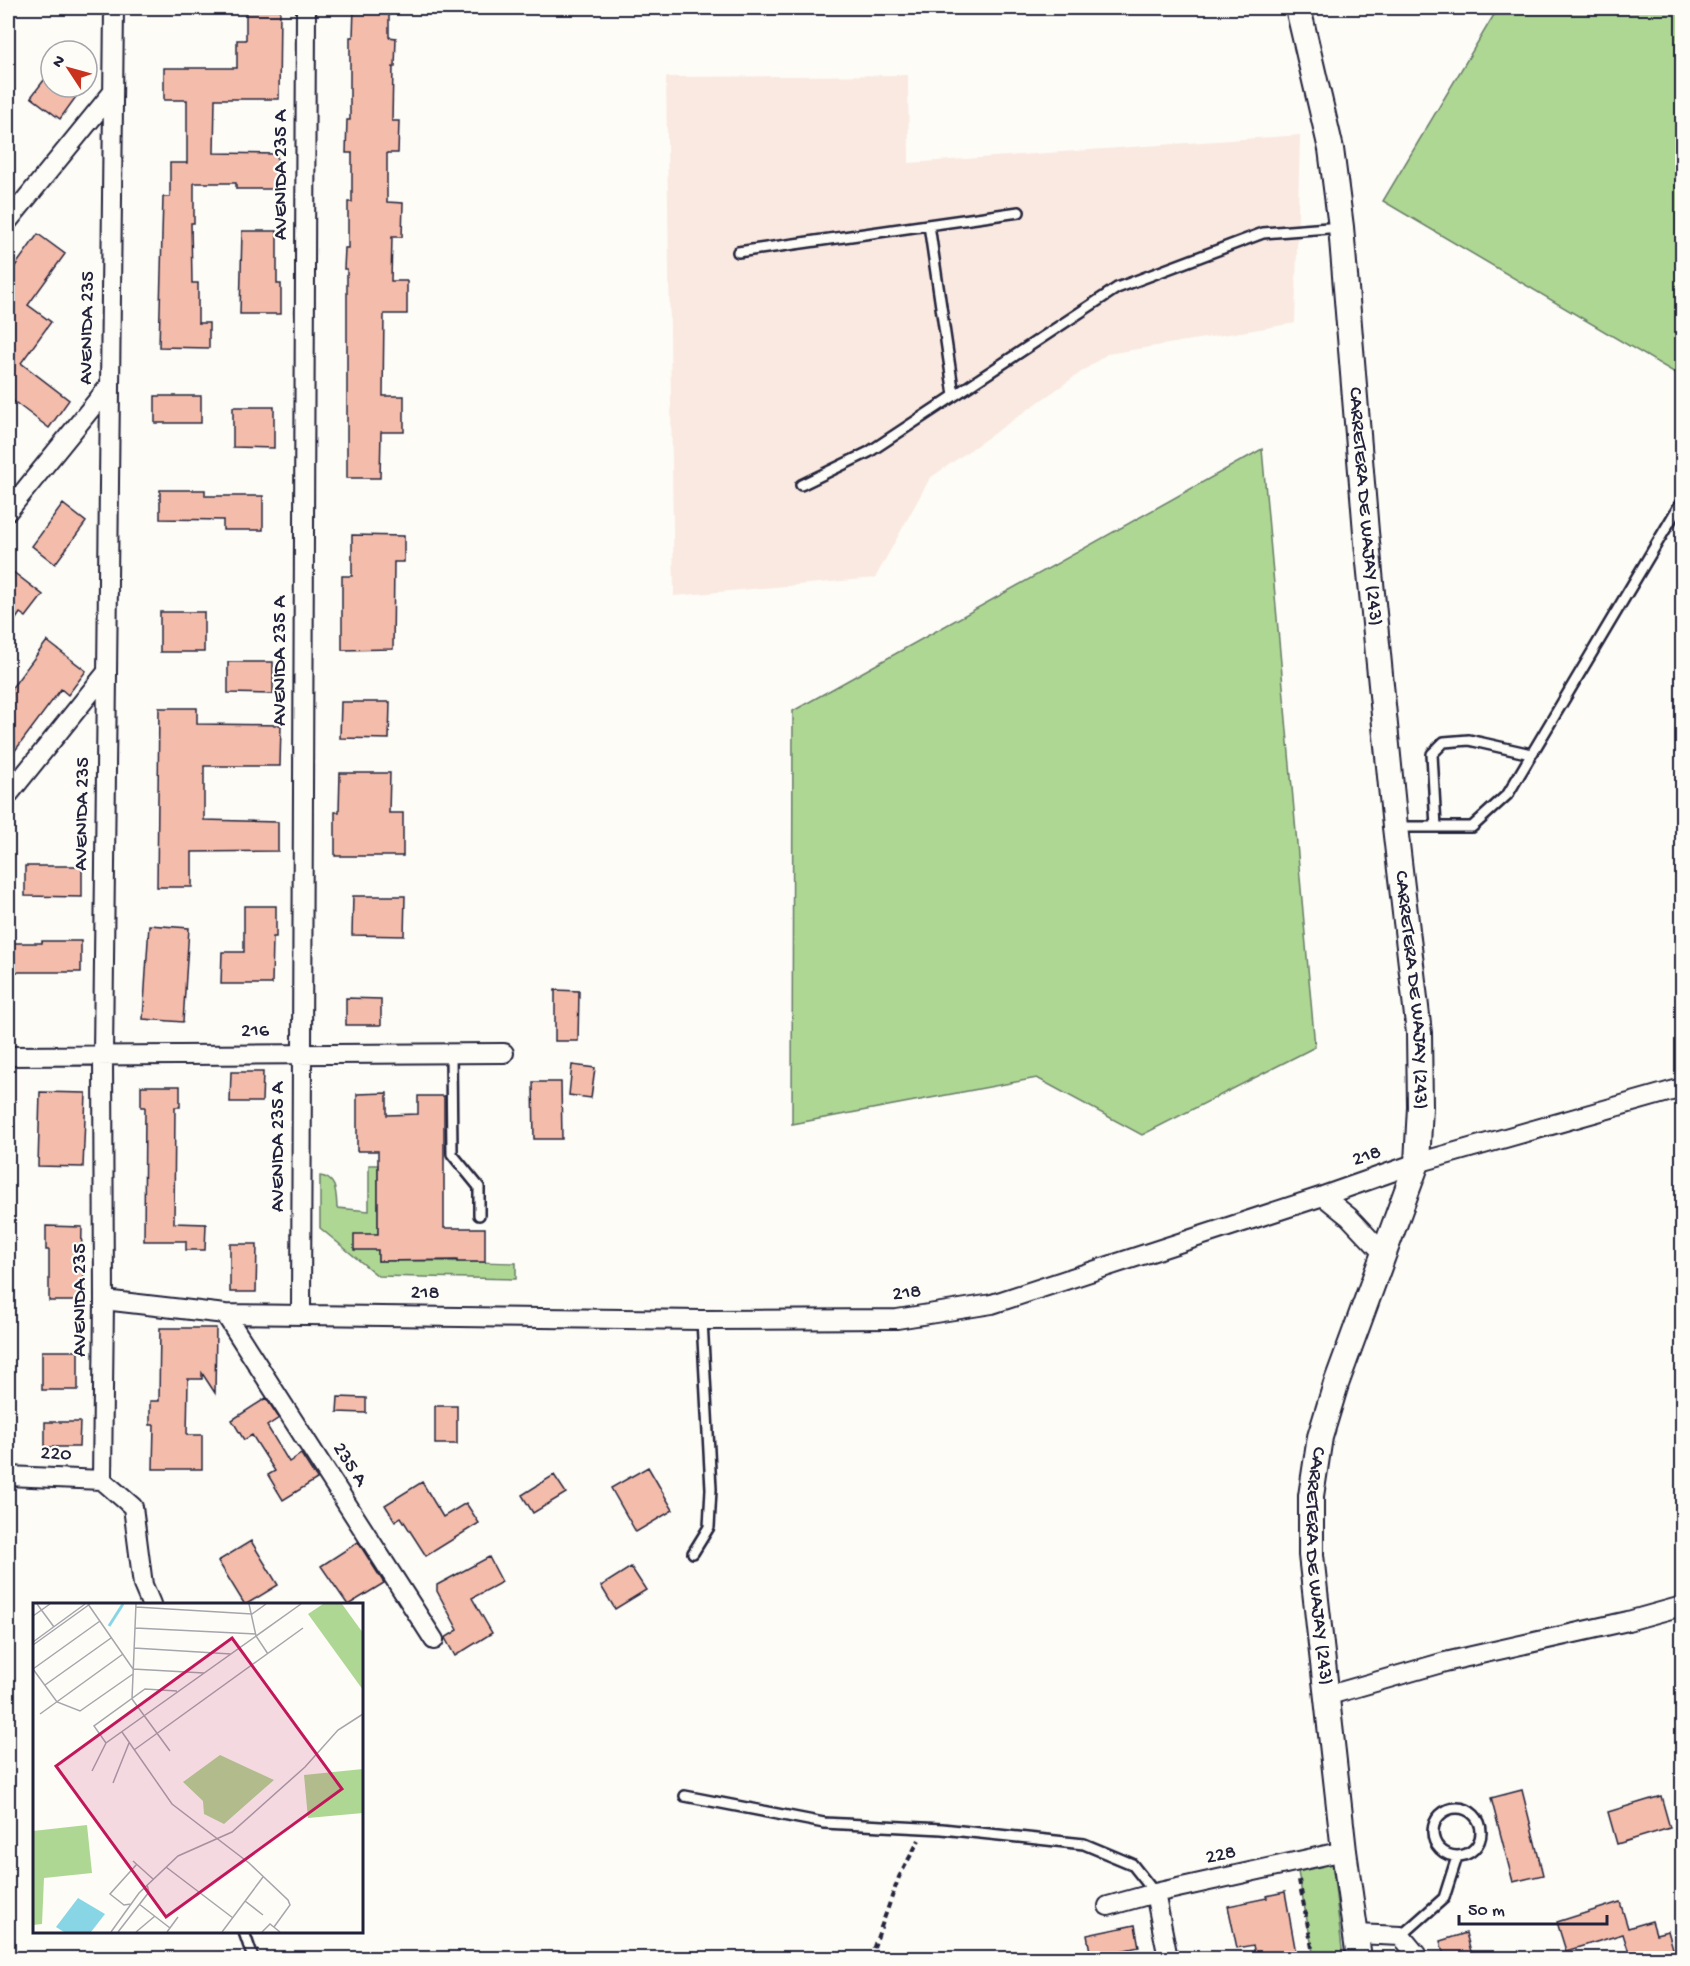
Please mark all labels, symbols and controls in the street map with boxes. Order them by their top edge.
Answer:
north arrow [39,39,99,99]
text: N [49,52,71,72]
street label: AVENIDA 235 A [271,109,294,240]
street label: AVENIDA 235 [76,271,100,385]
street label: CARRETERA DE WAJAY (243) [1343,386,1387,627]
street label: AVENIDA 235 A [270,595,293,726]
street label: AVENIDA 235 [71,757,95,871]
street label: CARRETERA DE WAJAY (243) [1389,870,1432,1110]
street label: 216 [241,1020,270,1044]
street label: AVENIDA 235 A [268,1081,291,1212]
street label: 218 [1350,1141,1384,1173]
street label: AVENIDA 235 [70,1243,93,1357]
street label: 218 [891,1281,923,1307]
street label: 218 [410,1282,440,1306]
street label: 235 A [326,1439,372,1492]
street label: 220 [40,1443,72,1467]
street label: CARRETERA DE WAJAY (243) [1299,1445,1337,1687]
inset map [33,1603,363,1933]
street label: 228 [1204,1841,1239,1871]
scale bar [1459,1888,1608,1926]
text: 50 m [1468,1901,1505,1922]

